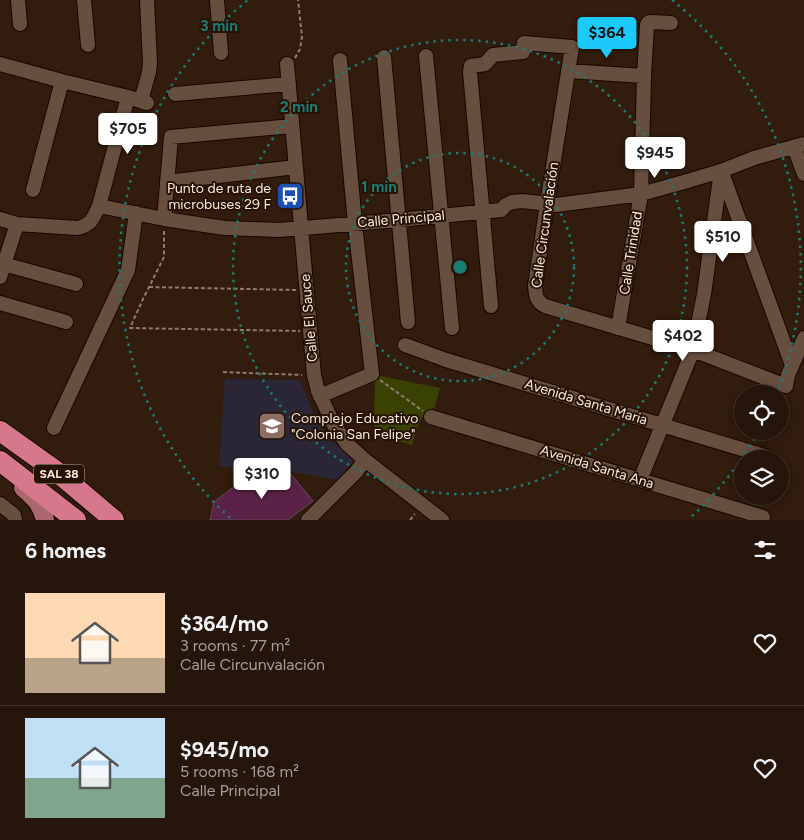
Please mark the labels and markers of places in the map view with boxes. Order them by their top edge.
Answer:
pin: $364 [577,17,637,59]
pin: $705 [98,112,158,155]
pin: $945 [625,136,685,179]
place label: Punto de ruta de microbuses 29 F [167,180,271,213]
bus stop icon: Punto de ruta de microbuses 29 F [275,181,305,211]
pin: $510 [693,220,753,263]
centre of rings [451,258,469,276]
pin: $402 [653,320,713,362]
place label: Complejo Educativo "Colonia San Felipe" [291,410,418,443]
school or university icon: Complejo Educativo "Colonia San Felipe" [257,411,287,441]
pin: $310 [232,458,292,500]

